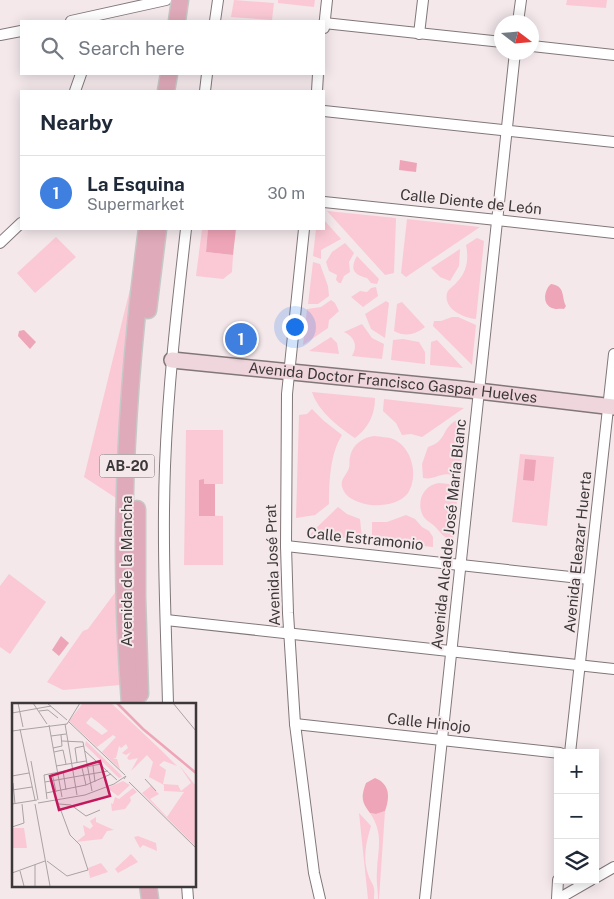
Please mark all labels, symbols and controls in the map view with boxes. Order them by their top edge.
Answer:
north arrow [494,15,539,60]
search box [20,20,325,75]
icon: search [38,34,66,62]
text: Search here [78,37,185,59]
text: Nearby [40,110,113,135]
text: La Esquina [87,173,185,195]
text: 1 [53,184,59,203]
text: 30 m [268,184,305,203]
street label: Calle Diente de León [399,186,543,217]
text: Supermarket [87,195,184,214]
your location [282,314,308,340]
pin: 1 [225,320,257,358]
street label: Avenida Doctor Francisco Gaspar Huelves [248,359,538,406]
street label: Avenida Alcalde José María Blanc [428,418,469,650]
road number: AB-20 [100,454,154,478]
street label: Avenida Eleazar Huerta [561,470,594,634]
street label: Avenida de la Mancha [118,495,135,647]
street label: Avenida José Prat [262,504,283,626]
street label: Calle Estramonio [306,524,424,553]
inset map [12,703,196,886]
street label: Calle Hinojo [386,710,472,735]
map controls [554,749,599,884]
button: + [554,749,599,794]
button: − [554,794,599,839]
button: layers [554,839,599,884]

